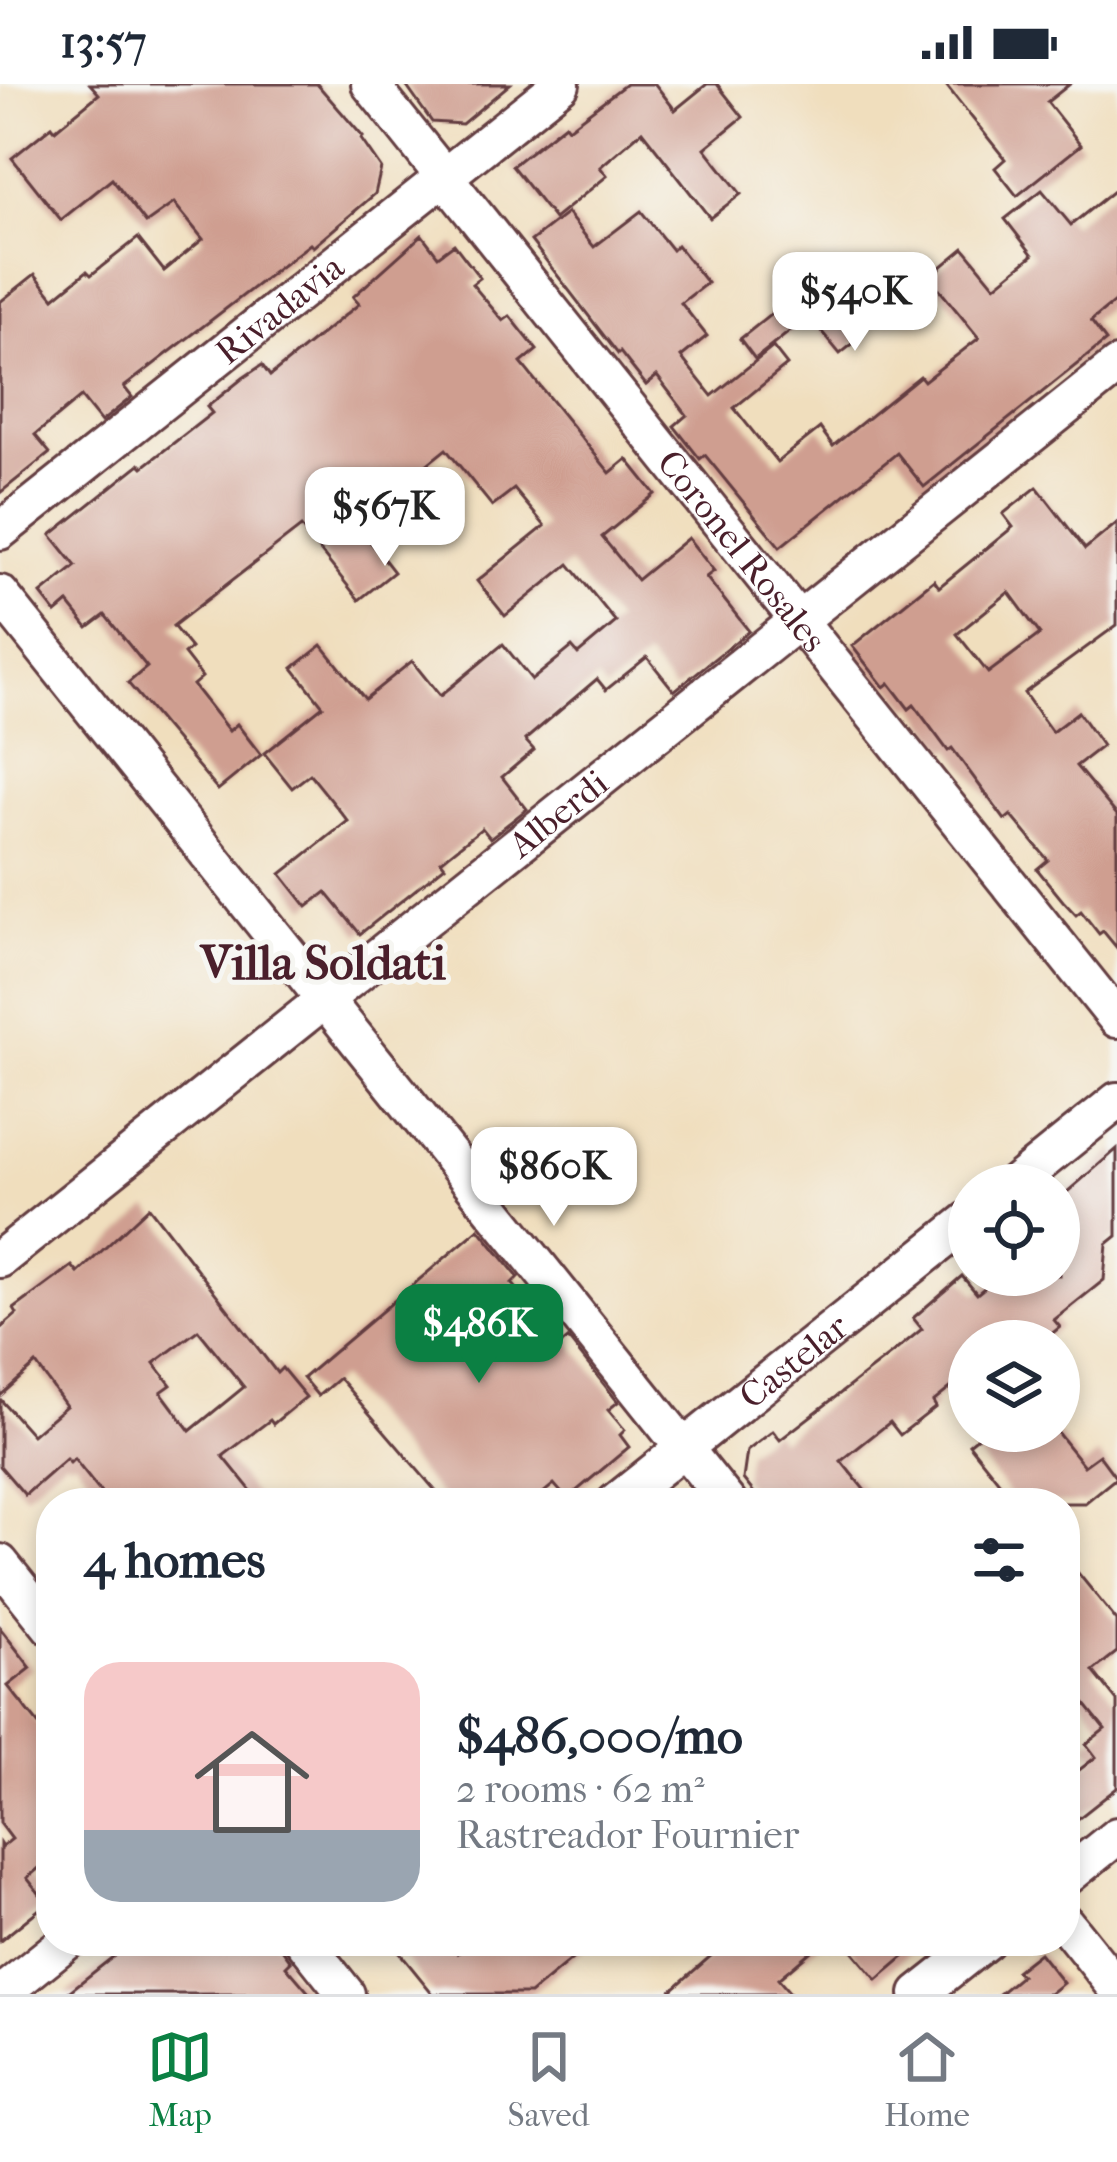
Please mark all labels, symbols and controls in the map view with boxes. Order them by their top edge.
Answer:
text: 13:57 [60,16,147,69]
street label: Rivadavia [208,245,352,373]
pin: $540K [771,252,939,354]
text: $540K [799,268,911,314]
street label: Coronel Rosales [649,442,835,660]
pin: $567K [301,467,469,569]
text: $567K [332,483,438,529]
street label: Alberdi [499,761,617,867]
district label: Villa Soldati [198,935,447,991]
pin: $860K [470,1127,638,1229]
text: $860K [498,1143,610,1189]
map controls [948,1164,1080,1452]
button: locate [948,1164,1080,1296]
pin: $486K [395,1284,563,1386]
text: $486K [422,1300,536,1346]
street label: Castelar [731,1305,857,1417]
button: layers [948,1320,1080,1452]
icon: filters [966,1527,1032,1593]
text: 4 homes [84,1530,265,1590]
text: $486,000/mo [456,1706,743,1766]
icon: home [180,1710,324,1854]
text: 2 rooms · 62 m² [456,1766,705,1812]
text: Rastreador Fournier [456,1812,799,1858]
tab: Map [147,2024,213,2135]
tab: Saved [508,2024,589,2135]
tab: Home [884,2024,970,2135]

